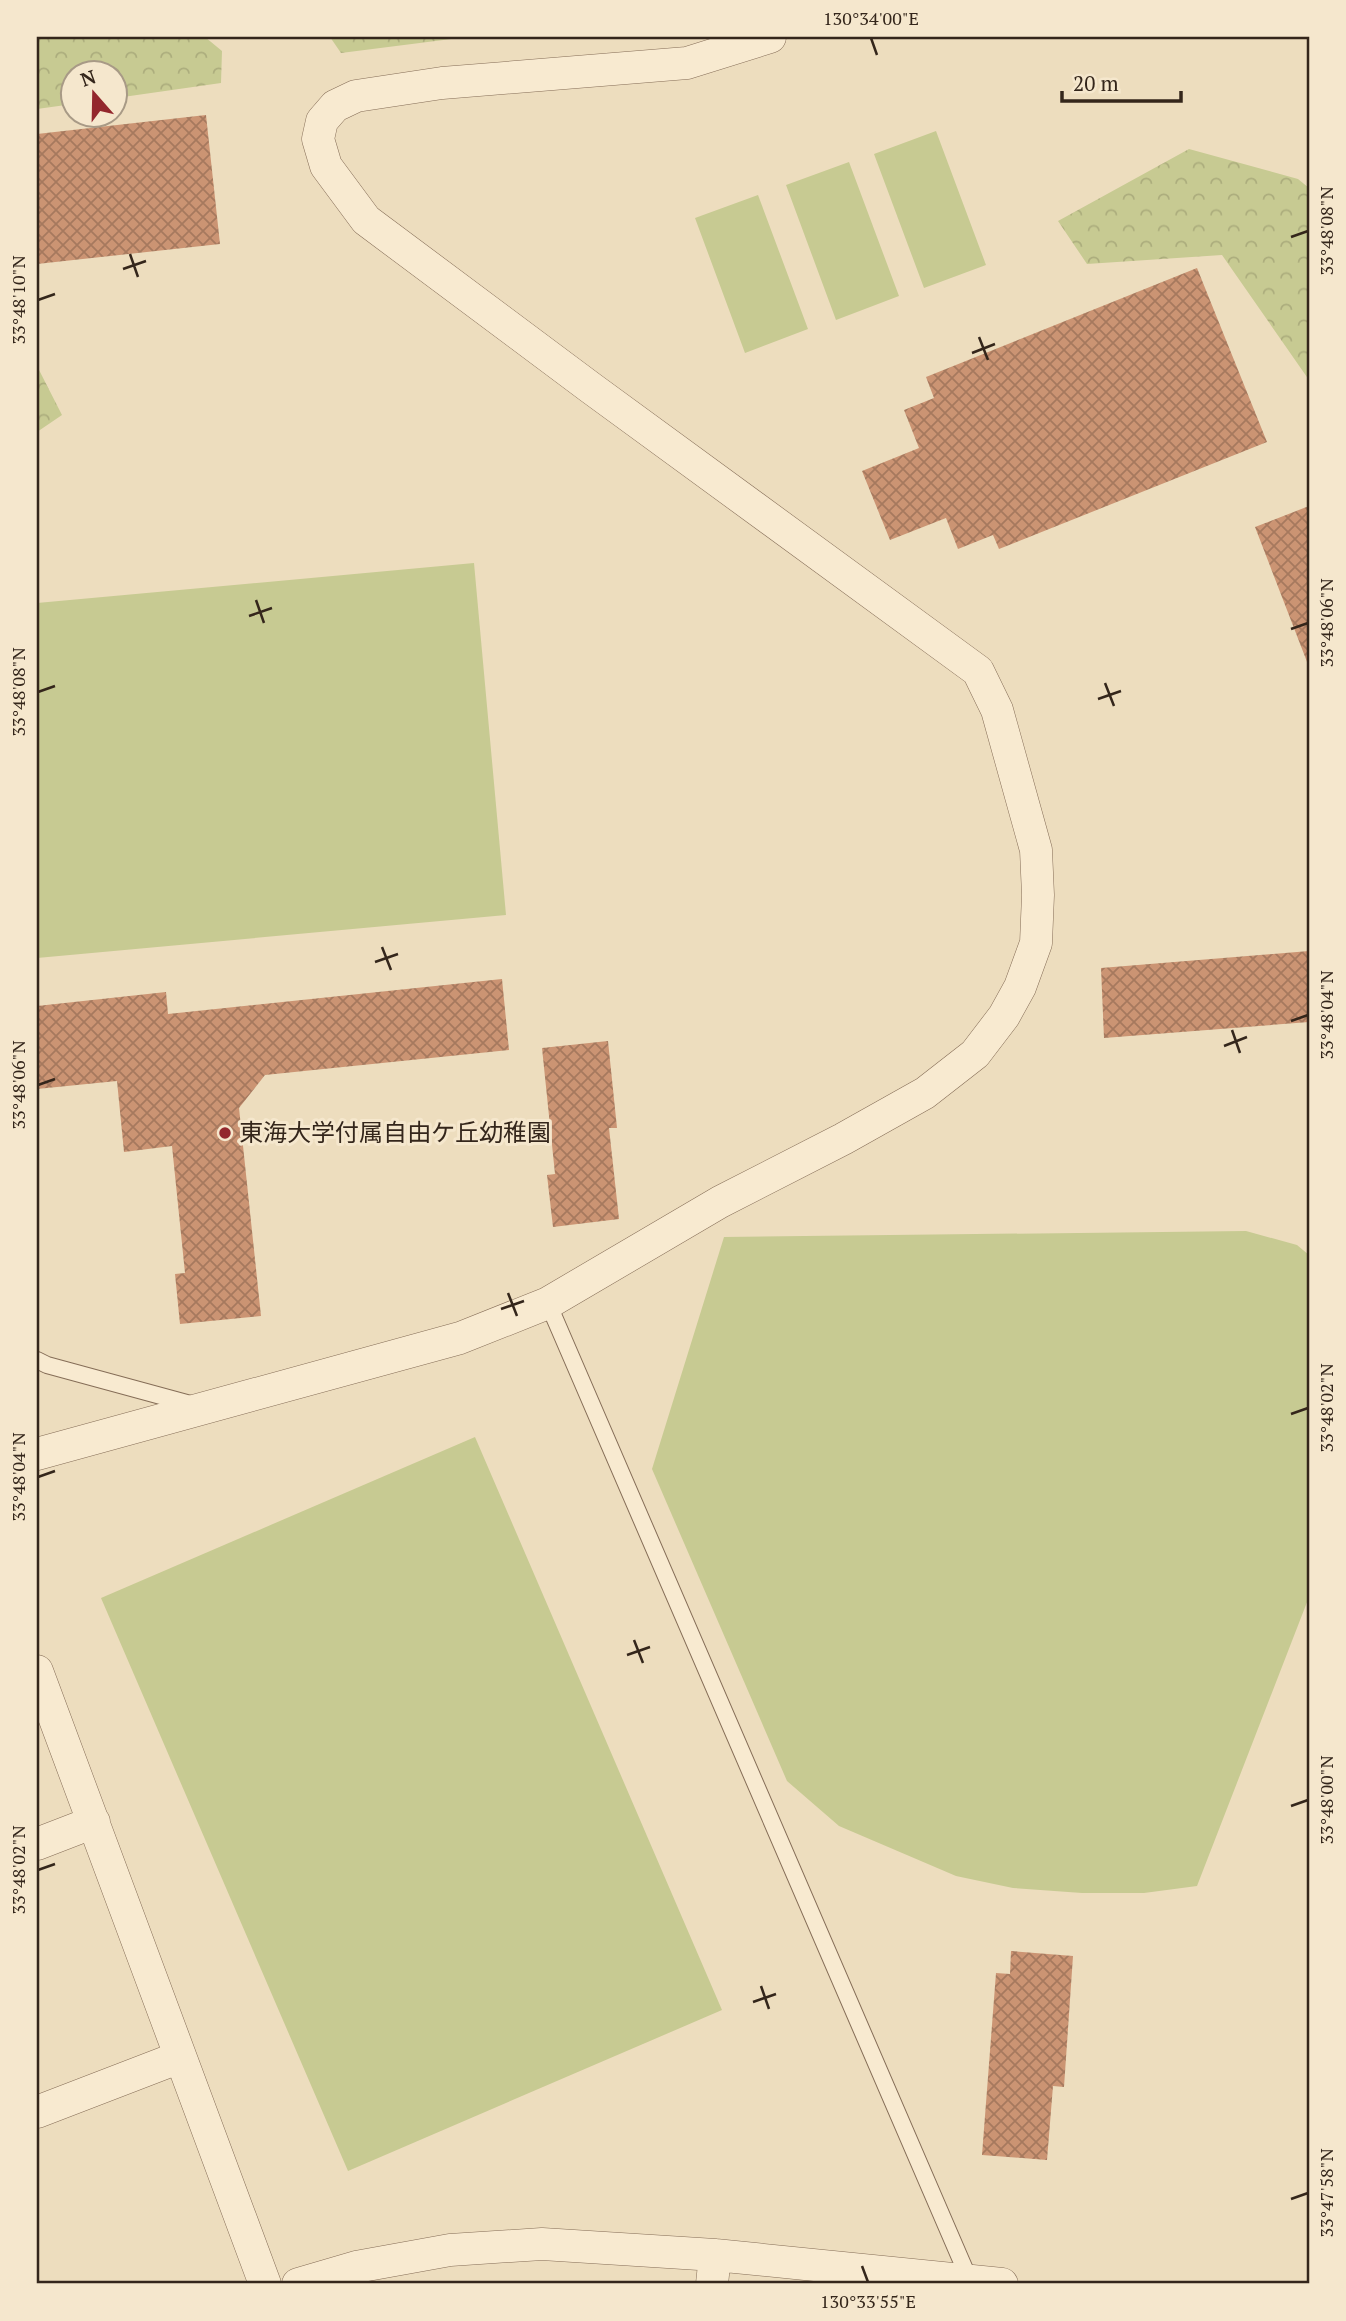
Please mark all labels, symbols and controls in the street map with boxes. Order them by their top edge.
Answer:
text: 130°34'00"E [823,6,919,30]
north arrow [60,60,130,130]
scale bar [1062,60,1182,104]
text: N [77,63,100,92]
text: 20 m [1073,69,1119,97]
text: 33°48'08"N [1314,186,1338,276]
text: 33°48'10"N [6,255,30,345]
text: 33°48'06"N [1314,578,1338,668]
text: 33°48'08"N [6,647,30,737]
text: 33°48'04"N [1314,970,1338,1060]
text: 33°48'06"N [6,1040,30,1130]
place label: 東海大学付属自由ケ丘幼稚園 [239,1116,551,1148]
marker: 東海大学付属自由ケ丘幼稚園 [217,1125,233,1141]
text: 33°48'02"N [1314,1363,1338,1453]
text: 33°48'04"N [6,1432,30,1522]
text: 33°48'00"N [1314,1755,1338,1845]
text: 33°48'02"N [6,1825,30,1915]
text: 33°47'58"N [1314,2148,1338,2238]
text: 130°33'55"E [820,2289,916,2313]

